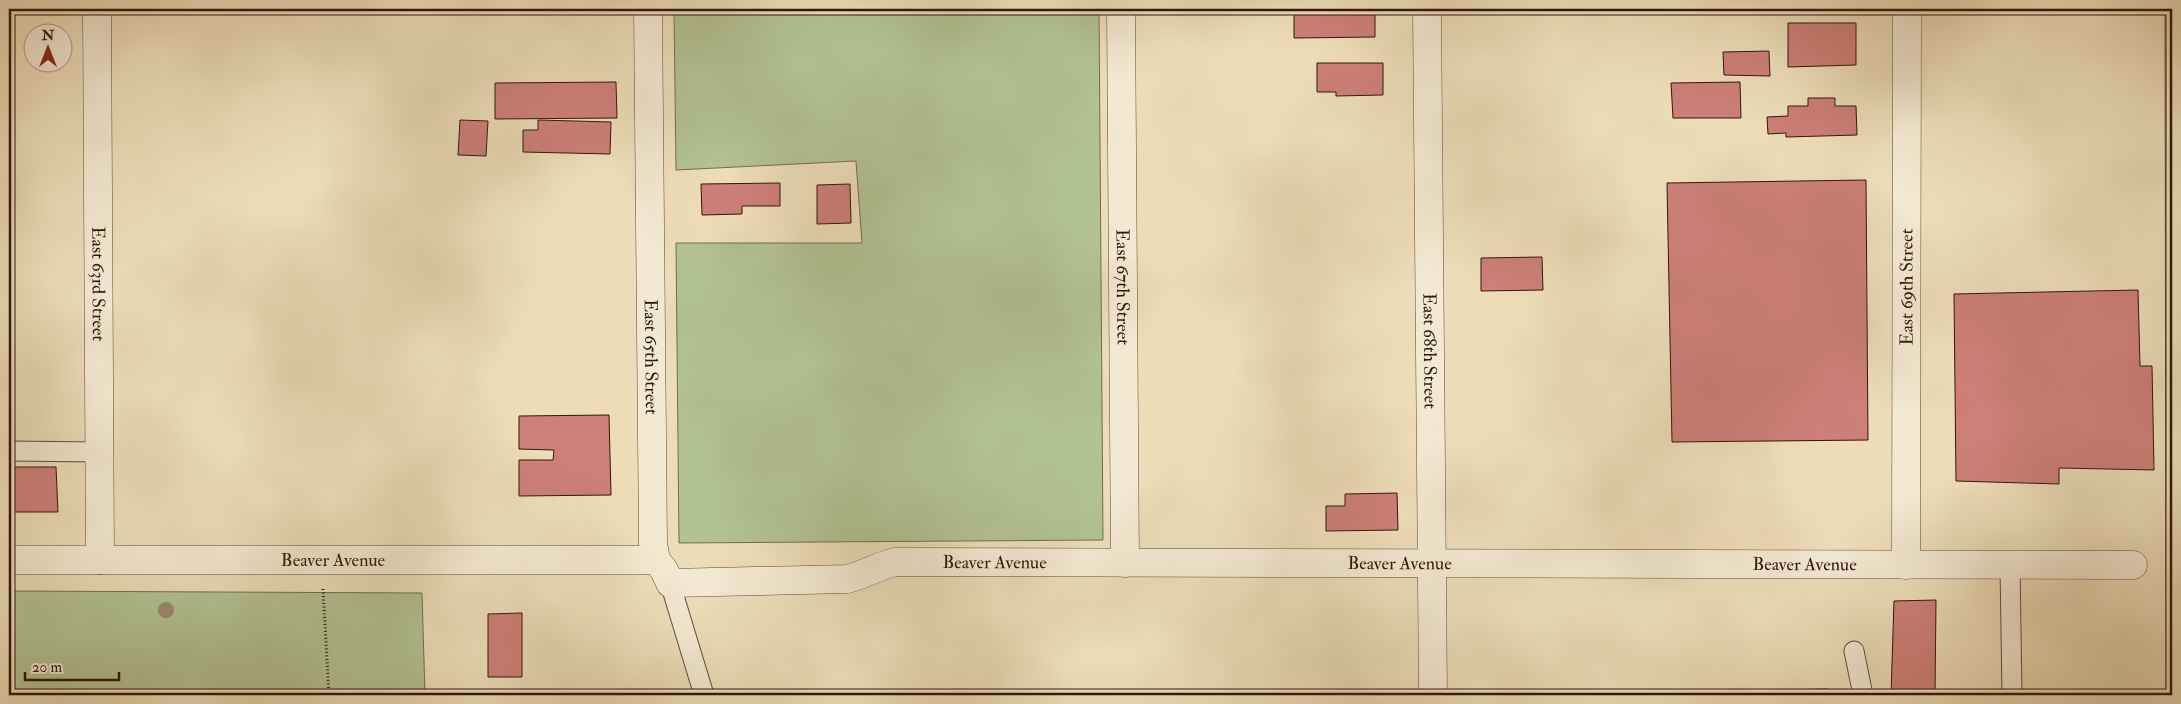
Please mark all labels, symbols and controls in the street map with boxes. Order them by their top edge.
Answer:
north arrow [22,22,72,72]
text: N [41,27,55,44]
street label: East 63rd Street [86,226,110,342]
street label: East 69th Street [1895,228,1919,346]
street label: East 67th Street [1111,229,1134,345]
street label: East 68th Street [1417,293,1442,409]
street label: East 65th Street [639,299,663,415]
street label: Beaver Avenue [281,549,386,572]
street label: Beaver Avenue [942,551,1047,574]
street label: Beaver Avenue [1347,552,1452,575]
street label: Beaver Avenue [1752,553,1857,576]
scale bar [25,649,119,681]
text: 20 m [32,658,62,677]

